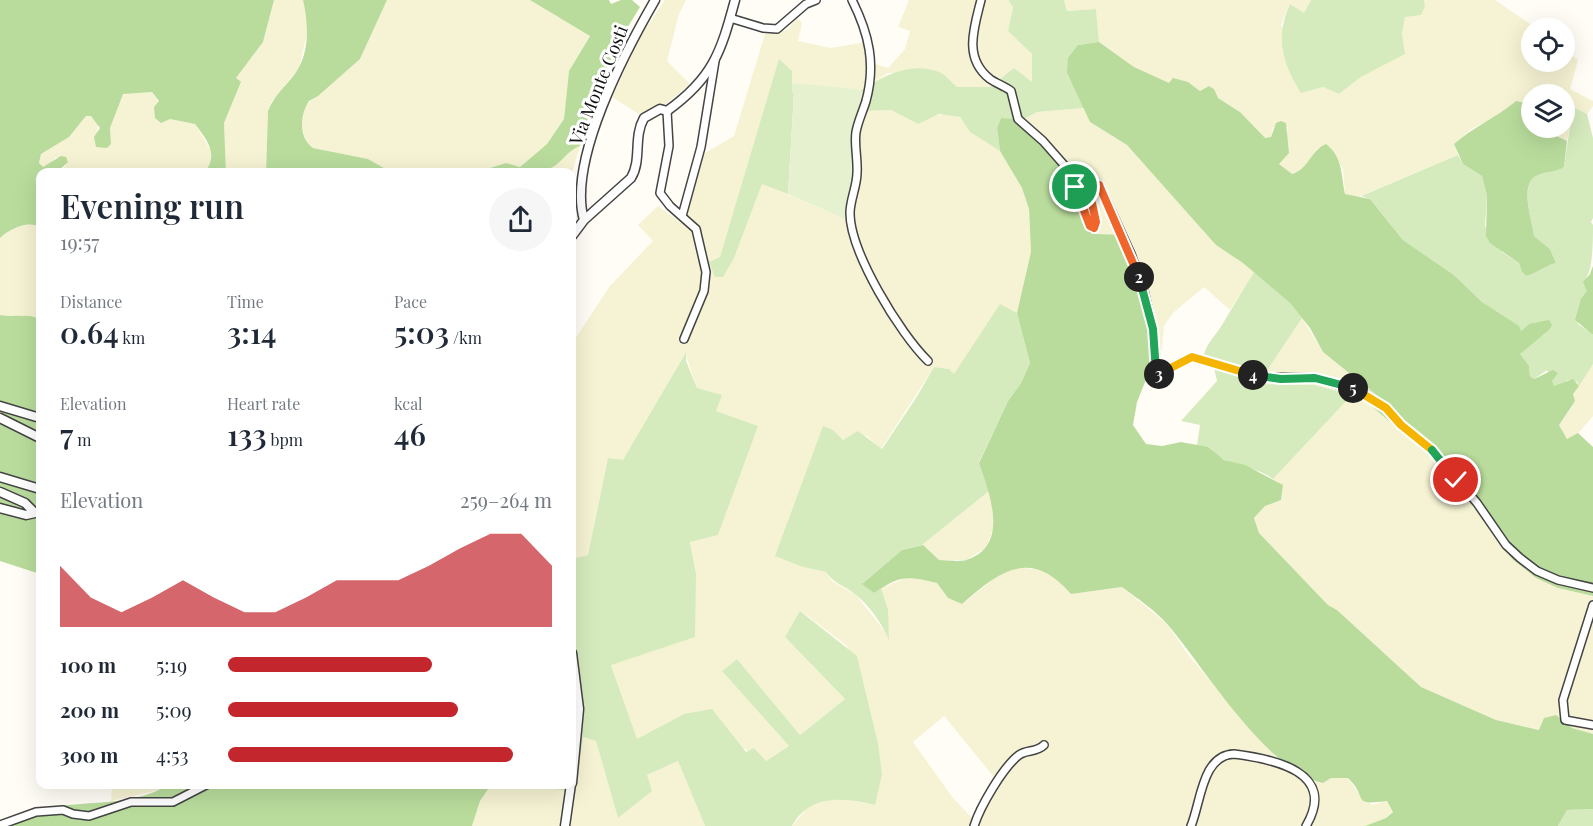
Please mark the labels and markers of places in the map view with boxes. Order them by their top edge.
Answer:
pin [1049,161,1100,212]
pin: 2 [1124,262,1154,292]
pin: 3 [1144,359,1174,389]
pin: 4 [1238,360,1268,390]
pin: 5 [1338,373,1368,403]
pin [1430,454,1481,505]

